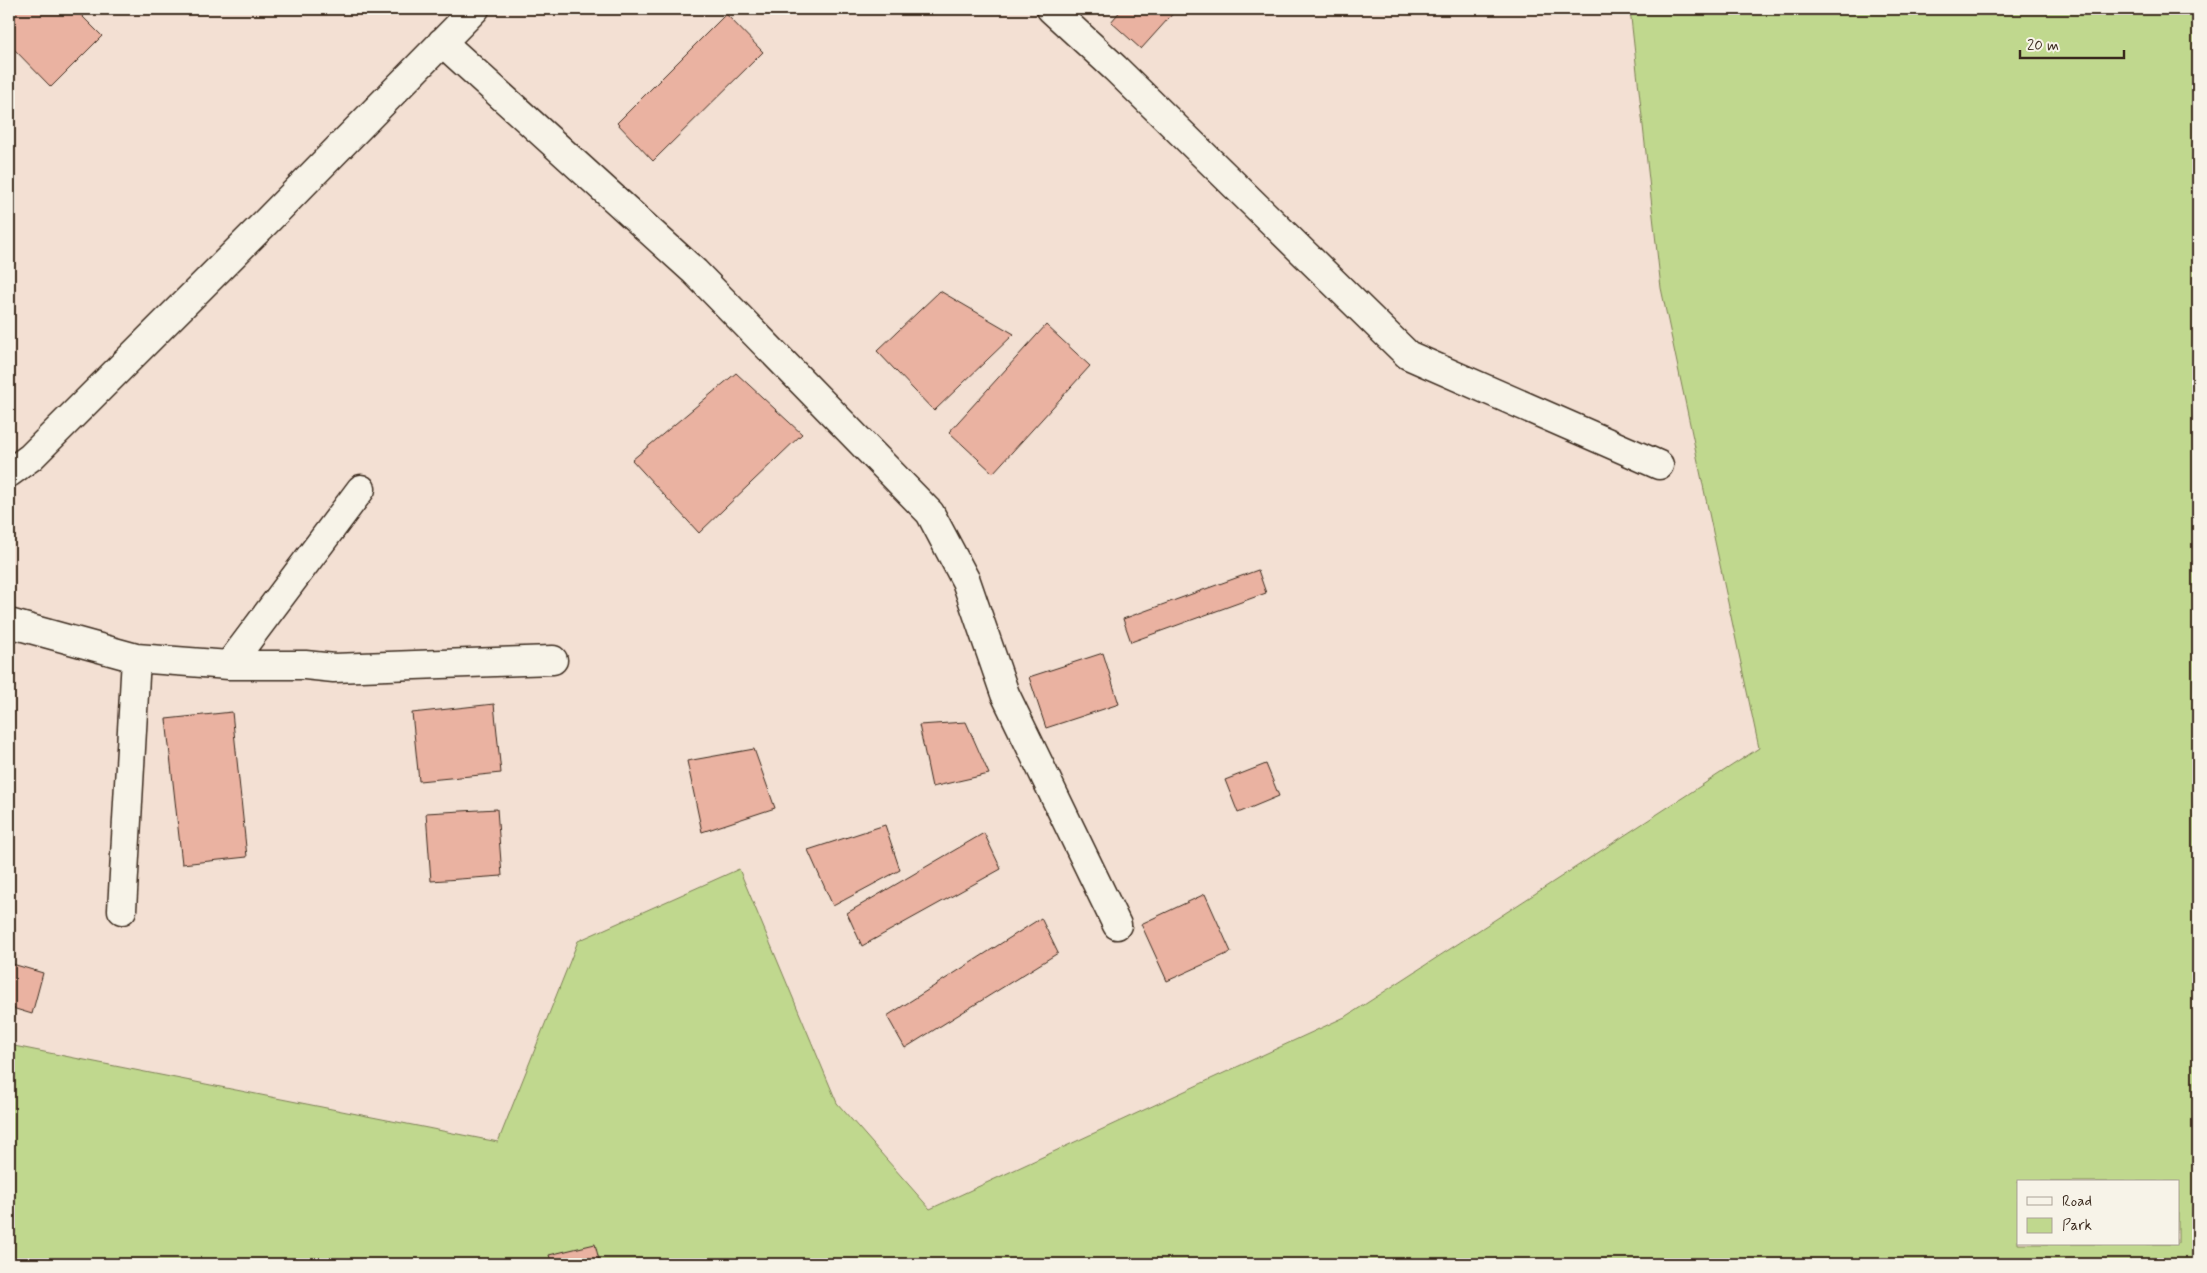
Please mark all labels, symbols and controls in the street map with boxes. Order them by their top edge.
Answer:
scale bar [2020,28,2123,60]
text: 20 m [2027,36,2059,56]
legend [2017,1180,2180,1246]
text: Road [2062,1192,2092,1212]
text: Park [2062,1216,2092,1236]

